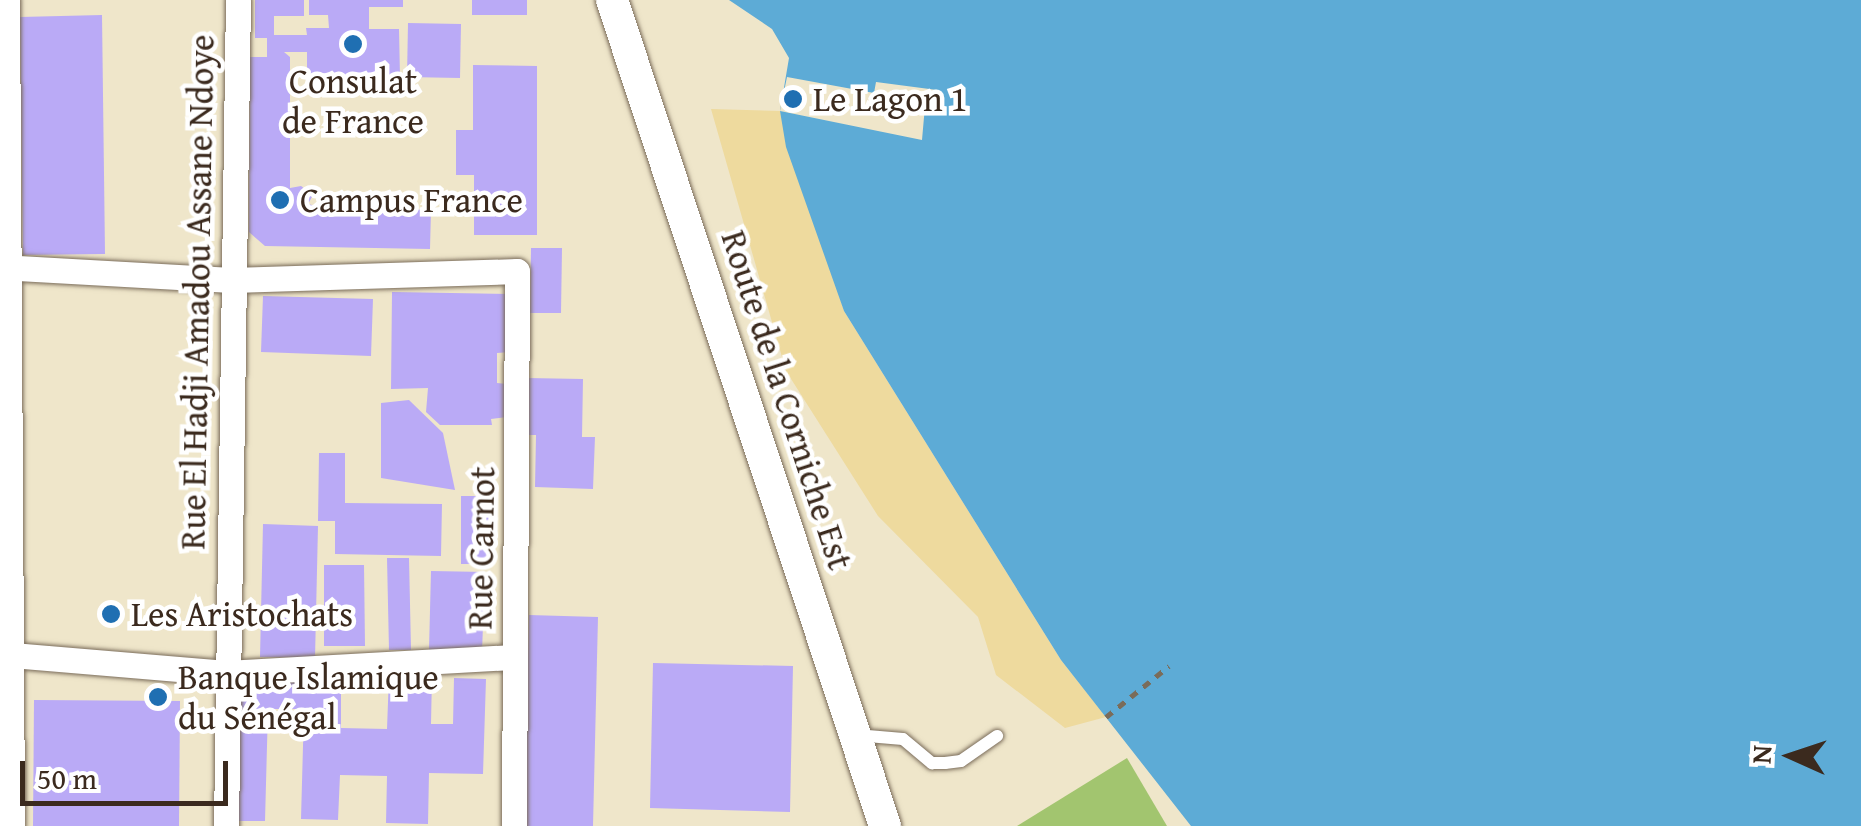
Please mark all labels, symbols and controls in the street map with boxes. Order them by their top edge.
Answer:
marker: Consulat de France [342,33,364,55]
street label: Rue El Hadji Amadou Assane Ndoye [172,34,222,550]
place label: Consulat de France [282,60,424,142]
place label: Le Lagon 1 [813,78,967,120]
marker: Le Lagon 1 [782,88,804,110]
place label: Campus France [300,179,523,221]
marker: Campus France [269,189,291,211]
street label: Route de la Corniche Est [712,225,862,575]
street label: Rue Carnot [459,466,503,630]
place label: Les Aristochats [131,593,353,635]
marker: Les Aristochats [100,603,122,625]
place label: Banque Islamique du Sénégal [178,656,439,738]
marker: Banque Islamique du Sénégal [147,686,169,708]
north arrow [1741,706,1841,806]
scale bar [25,741,232,803]
text: N [1740,744,1782,765]
text: 50 m [37,756,97,800]

